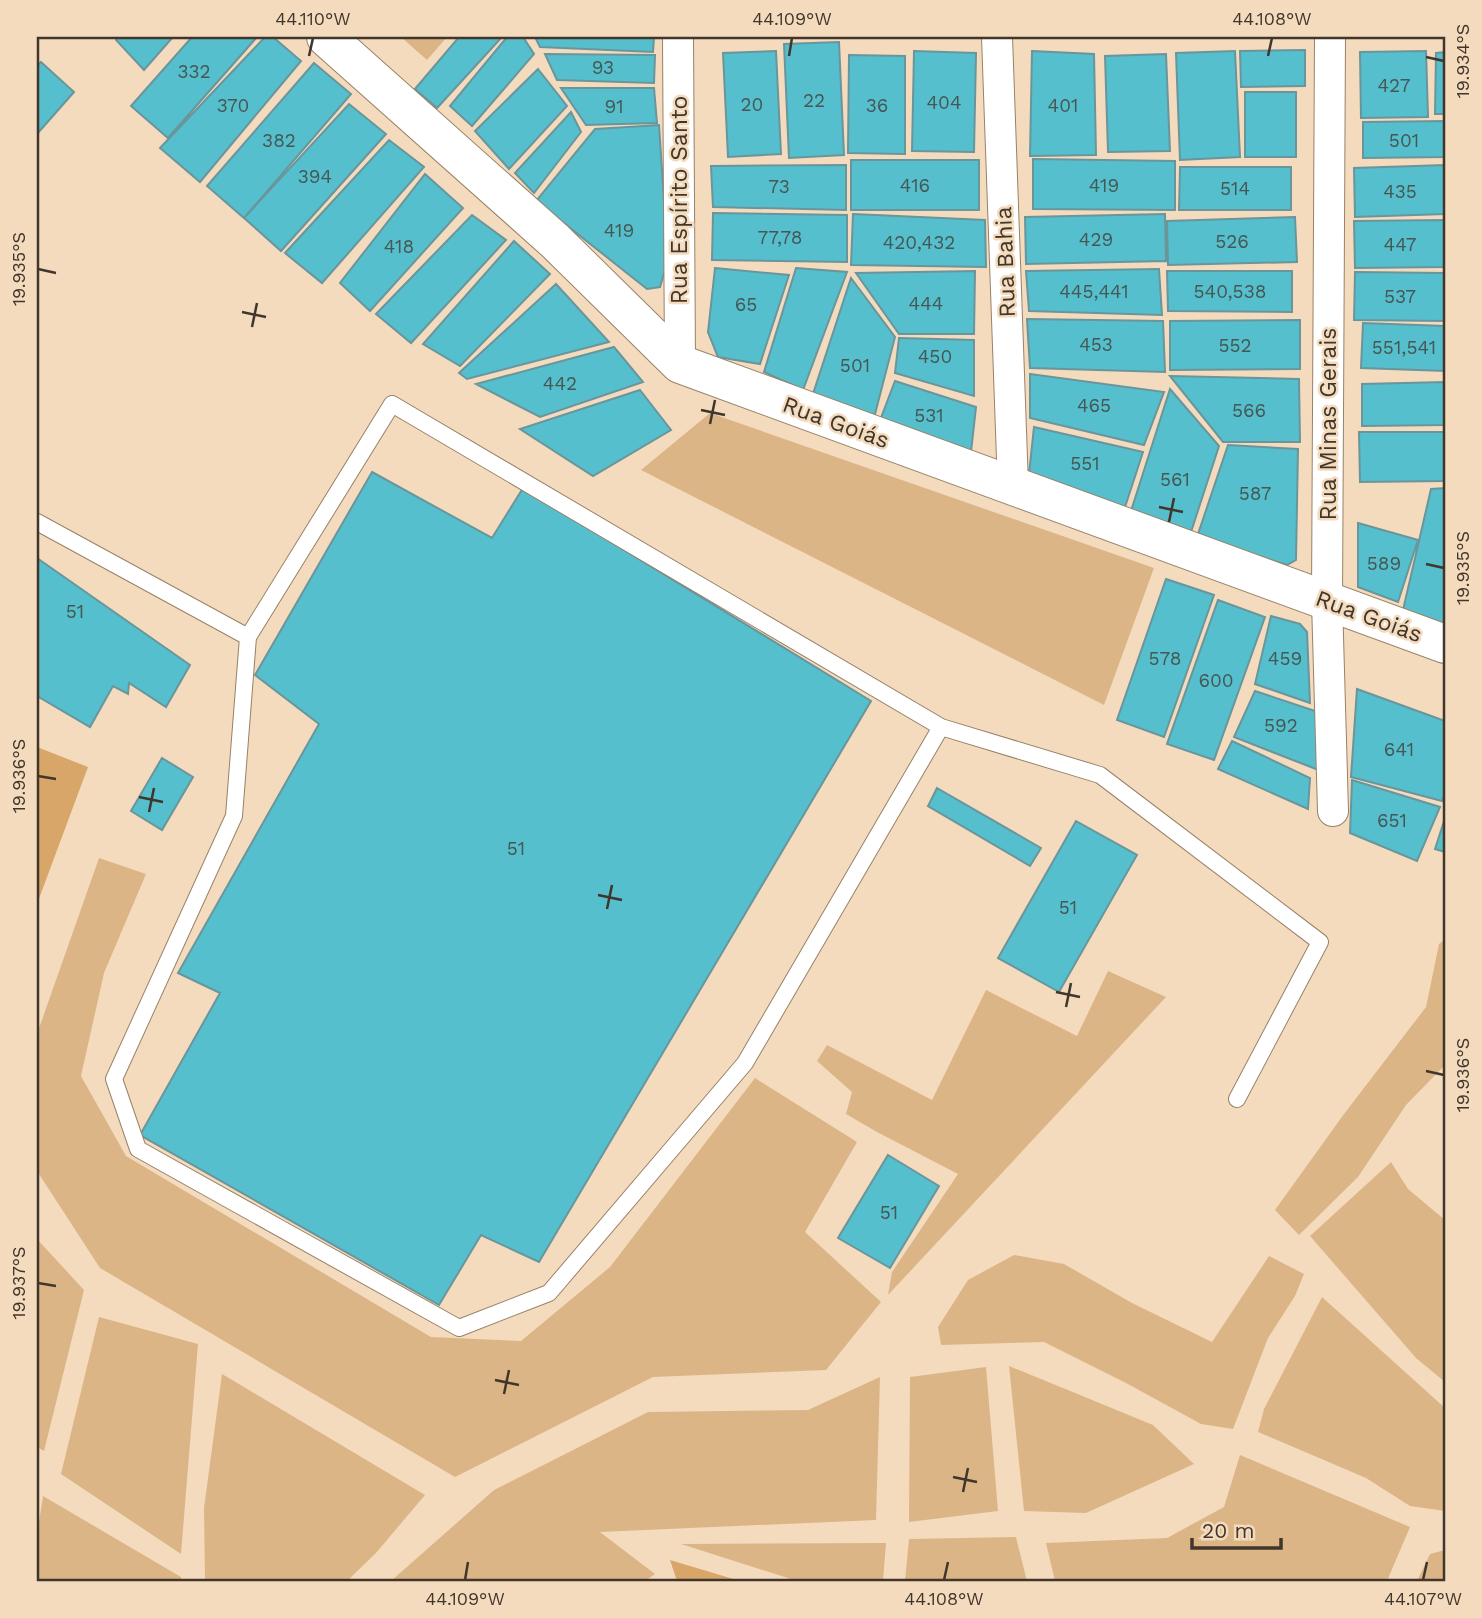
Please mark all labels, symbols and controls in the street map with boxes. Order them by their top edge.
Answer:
text: 44.110°W [275,8,351,29]
text: 44.109°W [752,8,832,29]
text: 44.108°W [1232,8,1312,29]
text: 19.934°S [1452,24,1473,98]
house number: 93 [592,56,614,79]
house number: 332 [177,60,211,83]
house number: 427 [1378,74,1410,97]
house number: 22 [803,89,825,112]
house number: 404 [926,91,962,114]
house number: 20 [741,93,763,116]
house number: 370 [217,94,249,117]
house number: 36 [866,94,888,117]
house number: 401 [1048,94,1078,117]
house number: 91 [604,95,624,118]
street label: Rua Espírito Santo [666,96,693,304]
house number: 382 [262,129,296,152]
house number: 501 [1389,129,1419,152]
house number: 394 [298,165,332,188]
house number: 416 [900,174,930,197]
house number: 419 [1089,174,1119,197]
house number: 73 [768,175,790,198]
house number: 514 [1220,177,1250,200]
house number: 435 [1383,180,1417,203]
street label: Rua Bahia [990,206,1021,318]
house number: 419 [604,219,634,242]
house number: 77,78 [758,226,802,249]
house number: 429 [1079,228,1113,251]
house number: 526 [1215,230,1249,253]
house number: 420,432 [883,231,955,254]
text: 19.935°S [8,232,29,306]
house number: 447 [1384,233,1416,256]
house number: 418 [384,235,414,258]
house number: 445,441 [1059,280,1129,303]
house number: 540,538 [1194,280,1266,303]
house number: 537 [1384,285,1416,308]
house number: 444 [909,292,943,315]
house number: 65 [735,293,757,316]
street label: Rua Minas Gerais [1315,328,1342,520]
house number: 453 [1079,333,1113,356]
house number: 552 [1218,334,1252,357]
house number: 551,541 [1372,336,1436,359]
house number: 450 [918,345,952,368]
house number: 501 [840,354,870,377]
house number: 442 [543,372,577,395]
street label: Rua Goiás [779,391,893,454]
house number: 465 [1077,394,1111,417]
house number: 566 [1232,399,1266,422]
house number: 531 [914,404,944,427]
house number: 551 [1070,452,1100,475]
house number: 561 [1160,468,1190,491]
house number: 587 [1239,482,1271,505]
text: 19.935°S [1452,531,1473,605]
house number: 589 [1367,552,1401,575]
street label: Rua Goiás [1312,585,1426,648]
house number: 51 [66,600,84,623]
house number: 578 [1148,647,1182,670]
house number: 459 [1268,647,1302,670]
house number: 600 [1198,669,1234,692]
house number: 592 [1264,714,1298,737]
house number: 641 [1384,738,1414,761]
text: 19.936°S [8,739,29,813]
house number: 651 [1377,809,1407,832]
house number: 51 [507,837,525,860]
house number: 51 [1059,896,1077,919]
text: 19.936°S [1452,1038,1473,1112]
house number: 51 [880,1201,898,1224]
text: 19.937°S [8,1246,29,1320]
scale bar [1192,1506,1281,1550]
text: 20 m [1202,1518,1254,1543]
text: 44.109°W [425,1588,505,1609]
text: 44.108°W [904,1588,984,1609]
text: 44.107°W [1384,1588,1462,1609]

